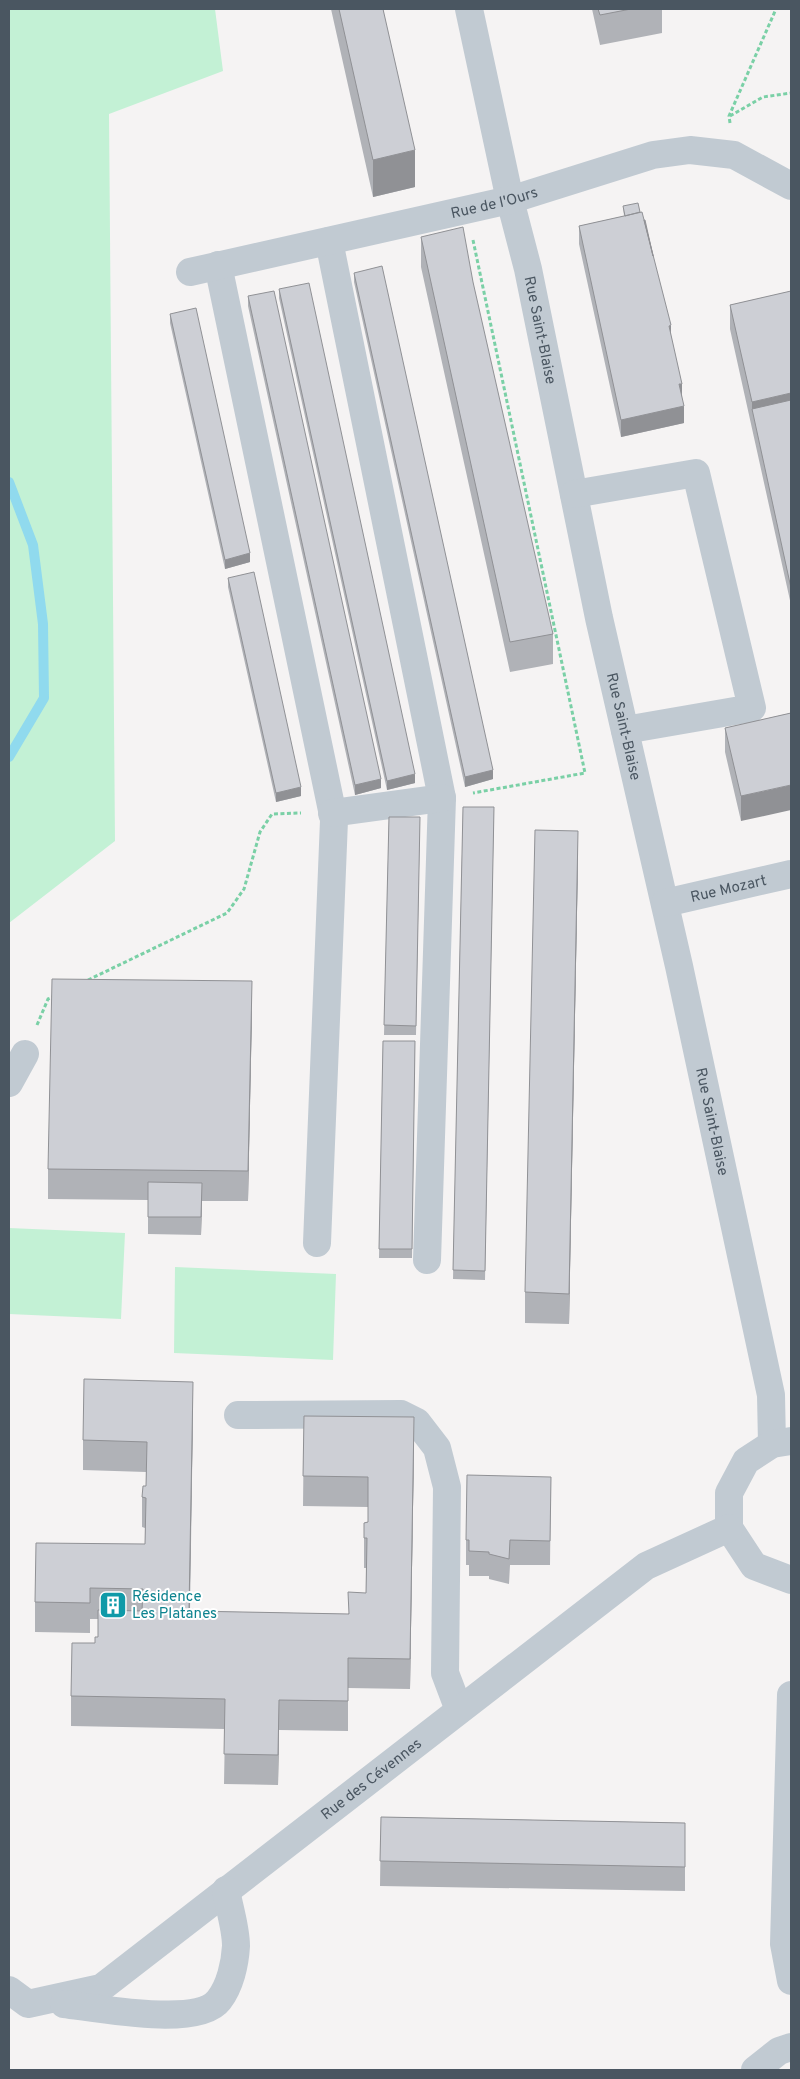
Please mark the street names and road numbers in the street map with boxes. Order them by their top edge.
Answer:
street label: Rue de l'Ours [449,184,541,224]
street label: Rue Saint-Blaise [519,275,559,386]
street label: Rue Saint-Blaise [601,671,644,782]
street label: Rue Mozart [689,872,769,908]
street label: Rue Saint-Blaise [690,1066,732,1178]
street label: Rue des Cévennes [318,1735,426,1825]

